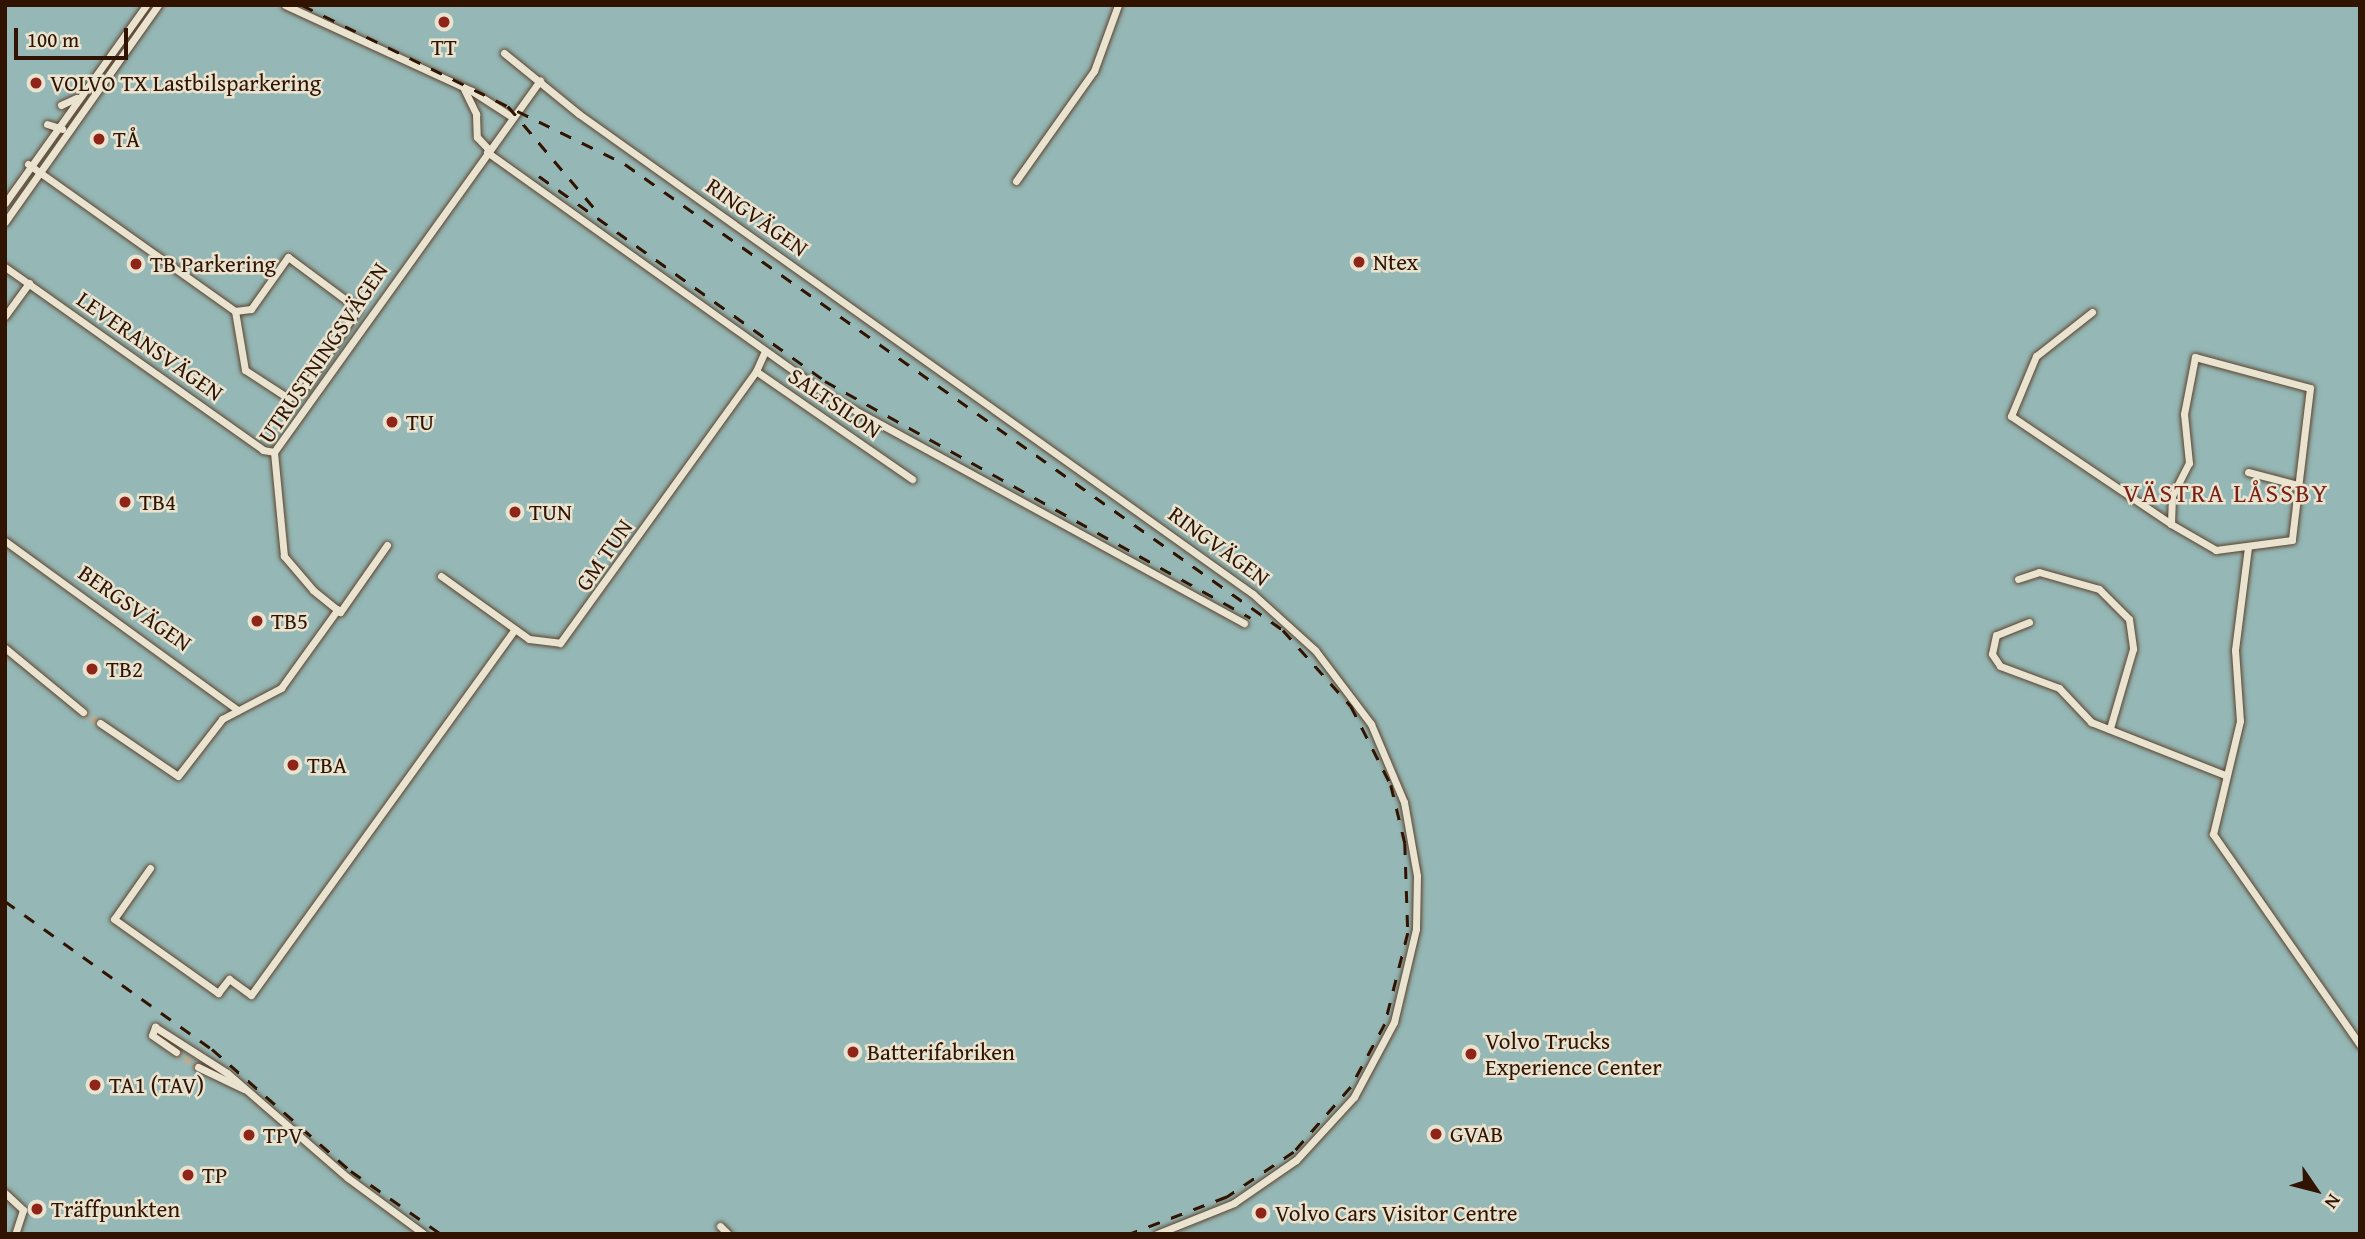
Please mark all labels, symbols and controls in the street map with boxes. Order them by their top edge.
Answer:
scale bar [18,14,131,58]
marker: TT [436,14,452,30]
text: 100 m [27,24,79,55]
place label: TT [431,33,457,61]
place label: VOLVO TX Lastbilsparkering [50,69,321,97]
marker: VOLVO TX Lastbilsparkering [28,75,44,91]
place label: TÅ [113,125,140,153]
marker: TÅ [91,131,107,147]
street label: RINGVÄGEN [701,172,813,262]
place label: Ntex [1373,248,1418,276]
place label: TB Parkering [150,250,276,278]
marker: Ntex [1351,254,1367,270]
marker: TB Parkering [128,256,144,272]
street label: UTRUSTNINGSVÄGEN [252,258,394,448]
street label: LEVERANSVÄGEN [72,285,228,407]
street label: SALTSILON [783,362,887,444]
place label: TU [406,408,434,436]
marker: TU [384,414,400,430]
district label: VÄSTRA LÅSSBY [2124,477,2328,509]
place label: TB4 [139,488,176,516]
marker: TB4 [117,494,133,510]
place label: TUN [529,498,572,526]
street label: RINGVÄGEN [1163,500,1275,592]
marker: TUN [507,504,523,520]
street label: GM TUN [570,514,638,596]
street label: BERGSVÄGEN [73,559,197,657]
place label: TB5 [271,607,308,635]
marker: TB5 [249,613,265,629]
place label: TB2 [106,655,143,683]
marker: TB2 [84,661,100,677]
place label: TBA [307,751,347,779]
marker: TBA [285,757,301,773]
place label: Volvo Trucks Experience Center [1485,1027,1662,1081]
place label: Batterifabriken [867,1038,1015,1066]
marker: Batterifabriken [845,1044,861,1060]
marker: Volvo Trucks Experience Center [1463,1046,1479,1062]
place label: TA1 (TAV) [109,1071,204,1099]
marker: TA1 (TAV) [87,1077,103,1093]
place label: GVAB [1450,1120,1503,1148]
place label: TPV [263,1121,303,1149]
marker: GVAB [1428,1126,1444,1142]
marker: TPV [241,1127,257,1143]
north arrow [2281,1155,2351,1225]
place label: TP [202,1161,227,1189]
marker: TP [180,1167,196,1183]
text: N [2318,1189,2348,1215]
place label: Träffpunkten [51,1195,180,1223]
place label: Volvo Cars Visitor Centre [1275,1199,1517,1227]
marker: Träffpunkten [29,1201,45,1217]
marker: Volvo Cars Visitor Centre [1253,1205,1269,1221]

